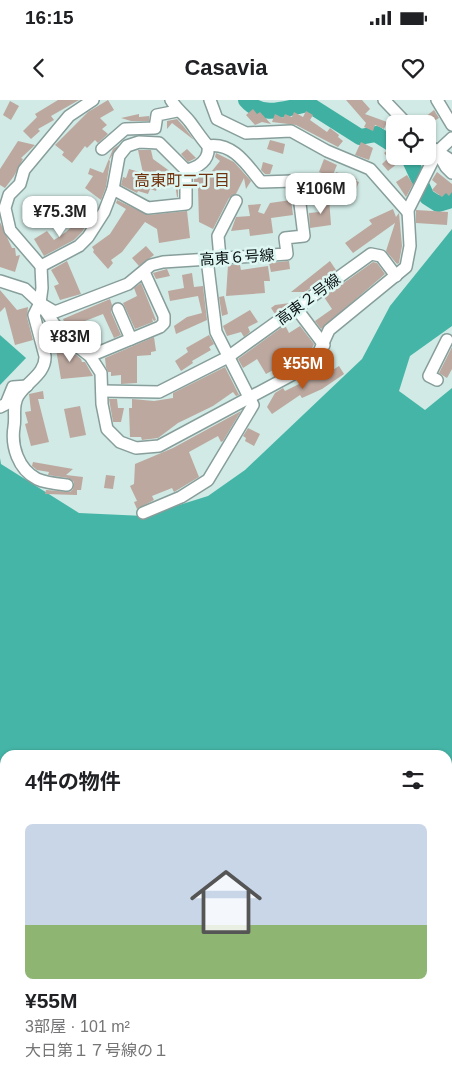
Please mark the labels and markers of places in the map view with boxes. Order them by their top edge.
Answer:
pin: ¥106M [286,172,356,215]
pin: ¥75.3M [19,196,101,238]
pin: ¥83M [40,320,100,363]
pin: ¥55M [273,348,333,390]

